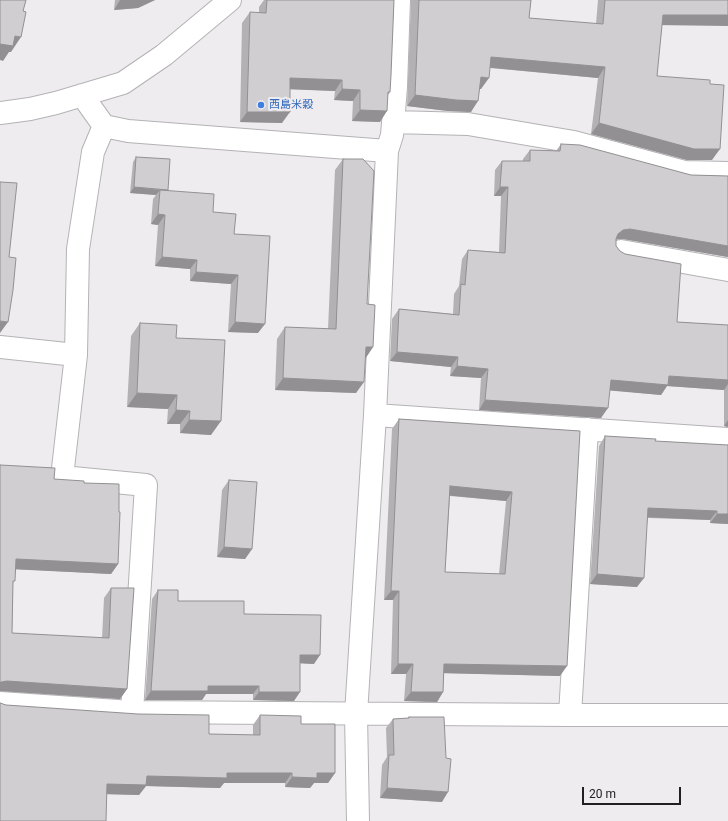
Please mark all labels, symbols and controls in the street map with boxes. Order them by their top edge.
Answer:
place label: 西島米穀 [269,98,313,112]
marker: 西島米穀 [256,100,266,110]
scale bar [584,779,683,805]
text: 20 m [589,787,616,801]

